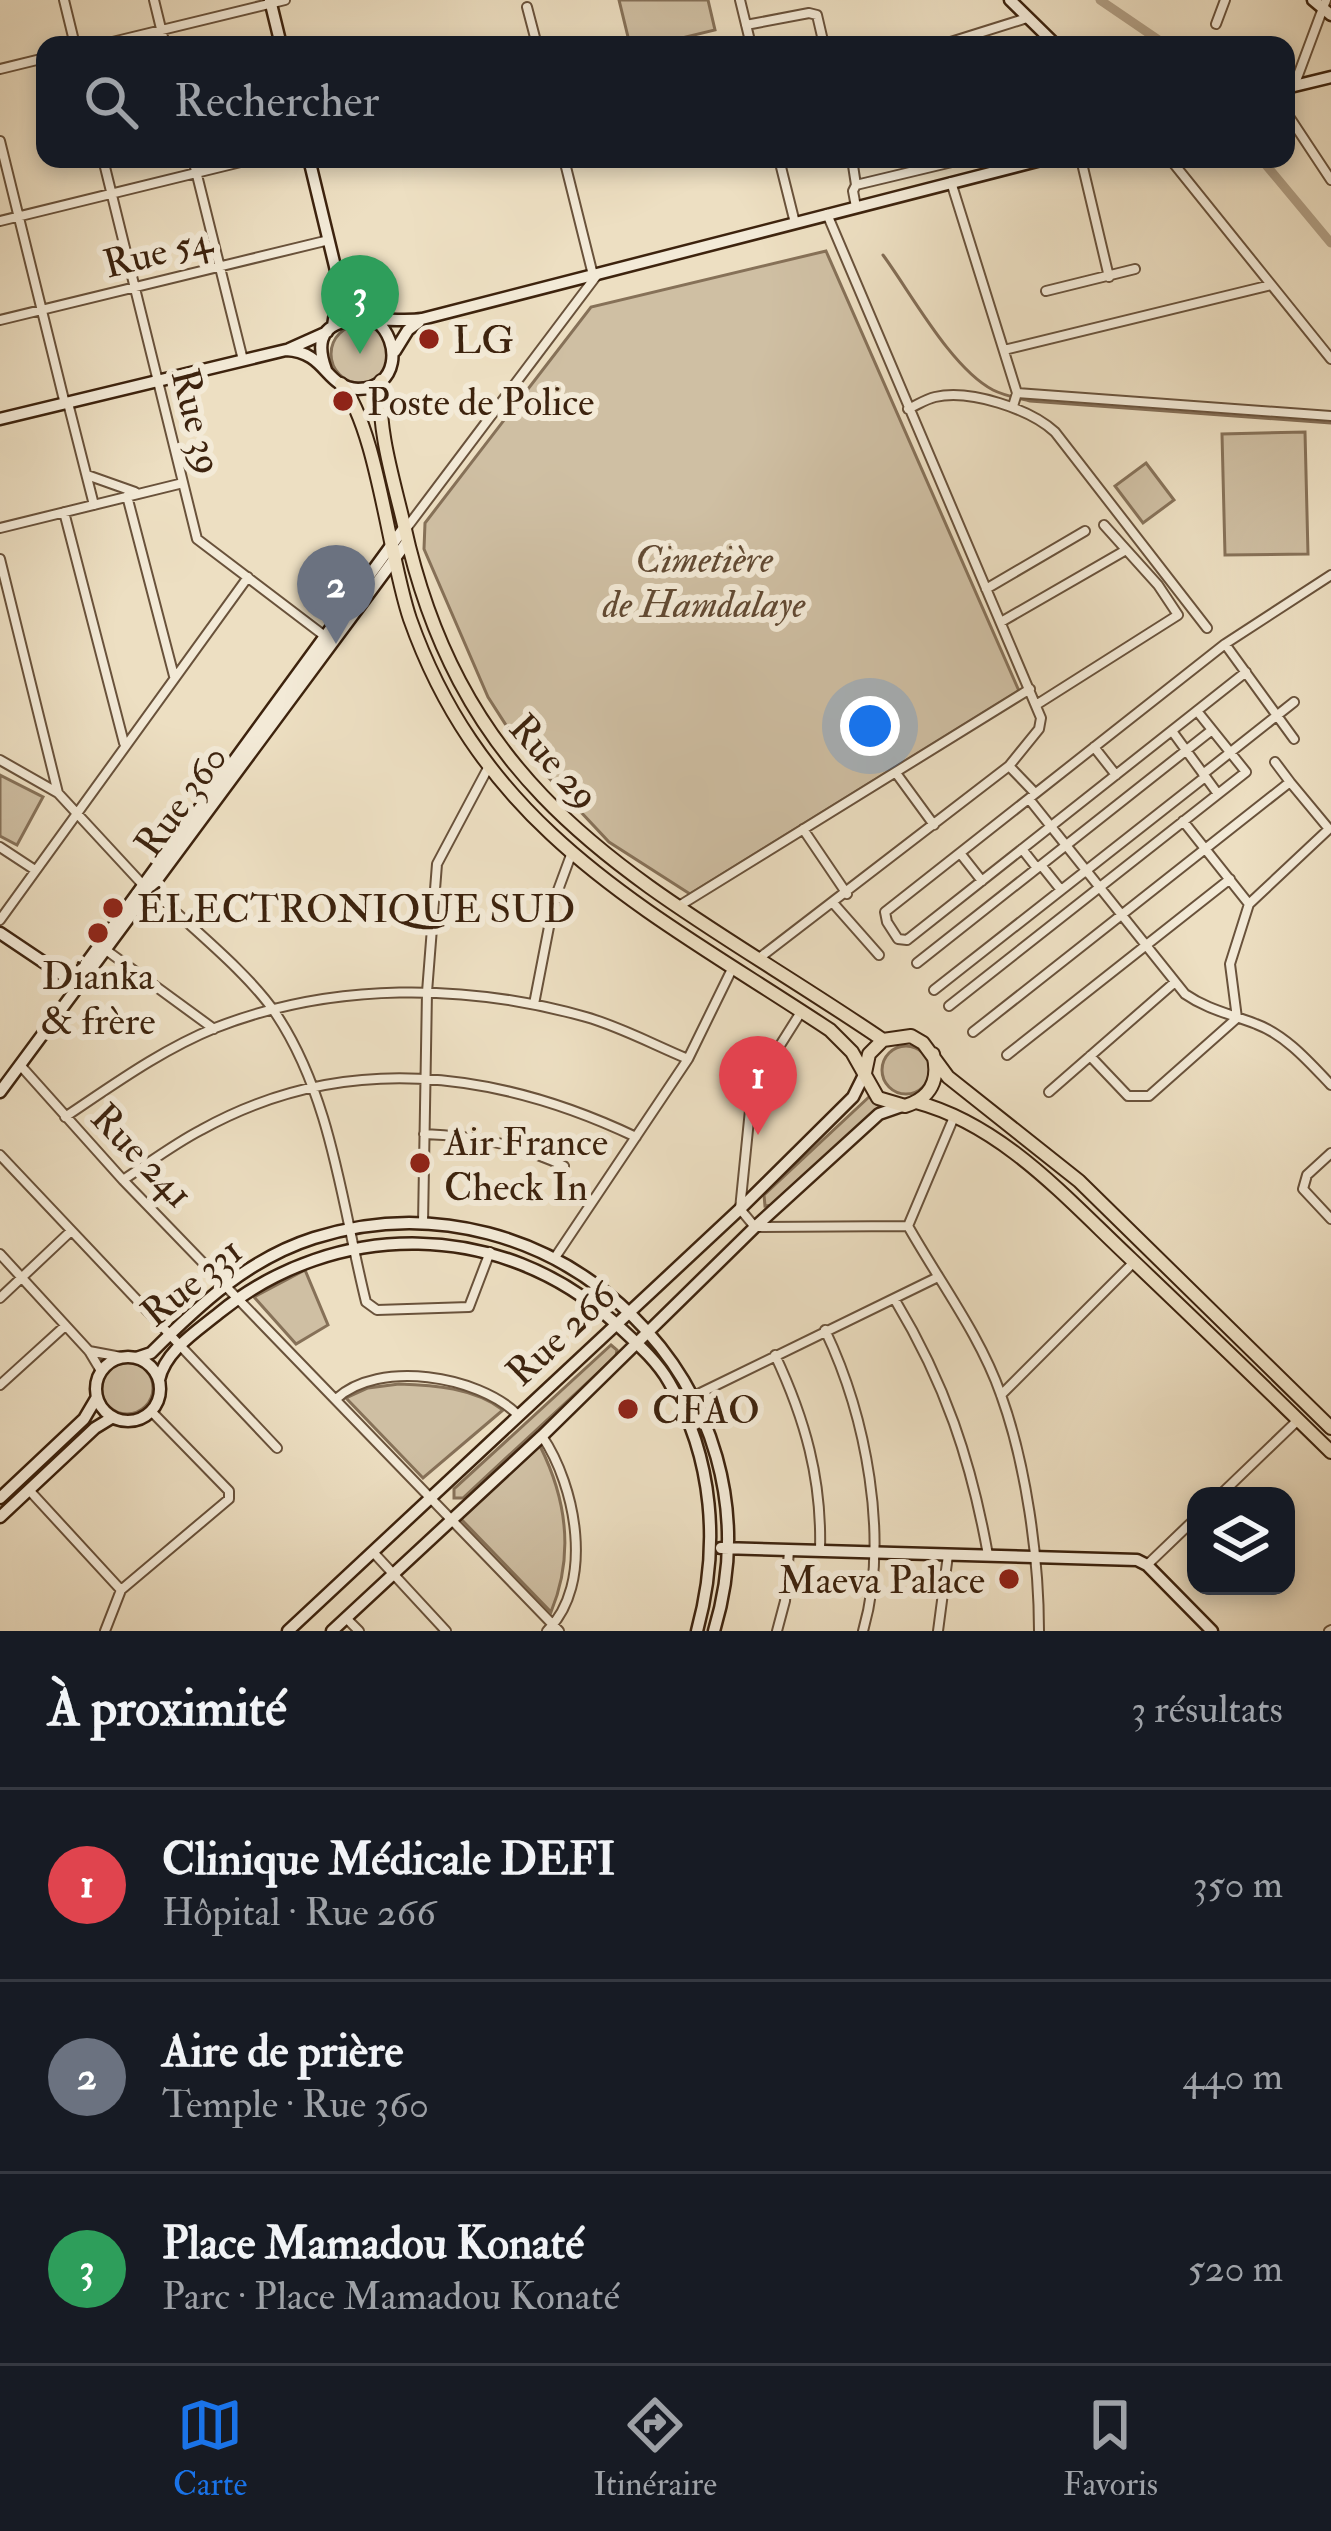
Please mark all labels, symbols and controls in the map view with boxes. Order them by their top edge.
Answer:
search box [36,36,1295,168]
icon: search [78,69,144,135]
text: Rechercher [174,74,379,130]
street label: Rue 54 [98,215,218,289]
pin: 3 [321,255,399,354]
place label: LG [453,316,514,365]
marker: LG [416,326,442,352]
street label: Rue 39 [160,363,233,479]
place label: Poste de Police [367,378,594,427]
marker: Poste de Police [330,388,356,414]
park label: Cimetière de Hamdalaye [602,535,806,629]
pin: 2 [297,545,375,644]
your location [840,696,900,756]
street label: Rue 29 [498,704,610,820]
street label: Rue 360 [124,735,238,867]
place label: ÉLECTRONIQUE SUD [137,885,575,934]
marker: ÉLECTRONIQUE SUD [100,895,126,921]
marker: Dianka & frère [85,920,111,946]
place label: Dianka & frère [41,952,155,1046]
pin: 1 [719,1036,797,1135]
street label: Rue 241 [80,1093,204,1219]
place label: Air France Check In [443,1118,608,1212]
marker: Air France Check In [407,1150,433,1176]
street label: Rue 331 [131,1227,252,1338]
street label: Rue 266 [496,1270,627,1397]
place label: CFAO [652,1386,760,1435]
marker: CFAO [615,1396,641,1422]
map controls [1187,1487,1295,1595]
button: layers [1187,1487,1295,1595]
place label: Maeva Palace [778,1556,985,1605]
marker: Maeva Palace [996,1566,1022,1592]
text: À proximité [48,1677,287,1741]
text: 3 résultats [1131,1685,1283,1734]
text: Clinique Médicale DEFI [162,1832,615,1888]
text: 1 [80,1860,94,1909]
text: 350 m [1193,1860,1283,1909]
text: Hôpital · Rue 266 [162,1888,436,1937]
text: Aire de prière [162,2024,403,2080]
text: 2 [77,2052,97,2101]
text: 440 m [1182,2052,1283,2101]
text: Temple · Rue 360 [162,2080,429,2129]
text: Place Mamadou Konaté [162,2216,584,2272]
text: 3 [80,2244,94,2293]
text: 520 m [1188,2244,1283,2293]
text: Parc · Place Mamadou Konaté [162,2272,620,2321]
tab: Carte [173,2392,247,2505]
tab: Itinéraire [593,2392,717,2505]
tab: Favoris [1063,2392,1158,2505]

